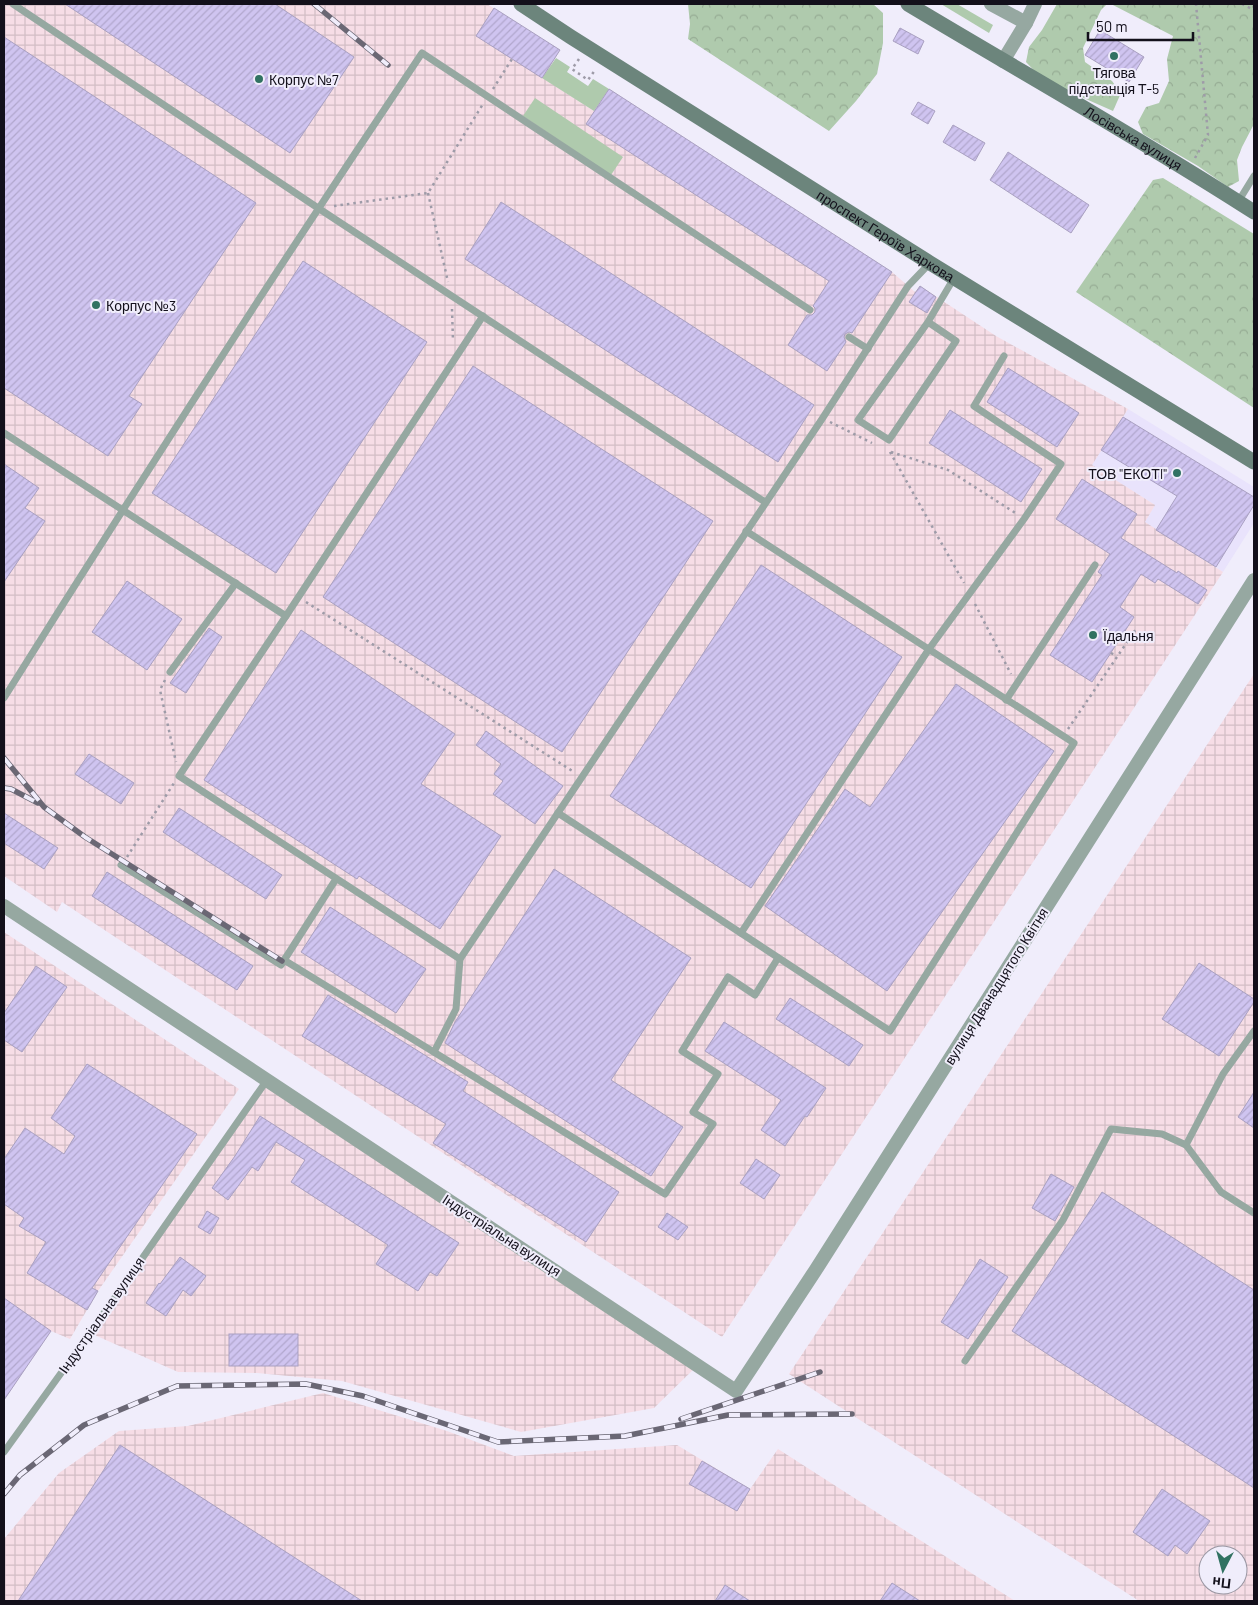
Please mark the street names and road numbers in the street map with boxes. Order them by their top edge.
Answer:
street label: Лосівська вулиця [1081,102,1186,173]
street label: проспект Героїв Харкова [814,186,958,285]
street label: вулиця Дванадцятого Квітня [941,904,1051,1068]
street label: Індустріальна вулиця [440,1190,564,1280]
street label: Індустріальна вулиця [54,1254,148,1376]

